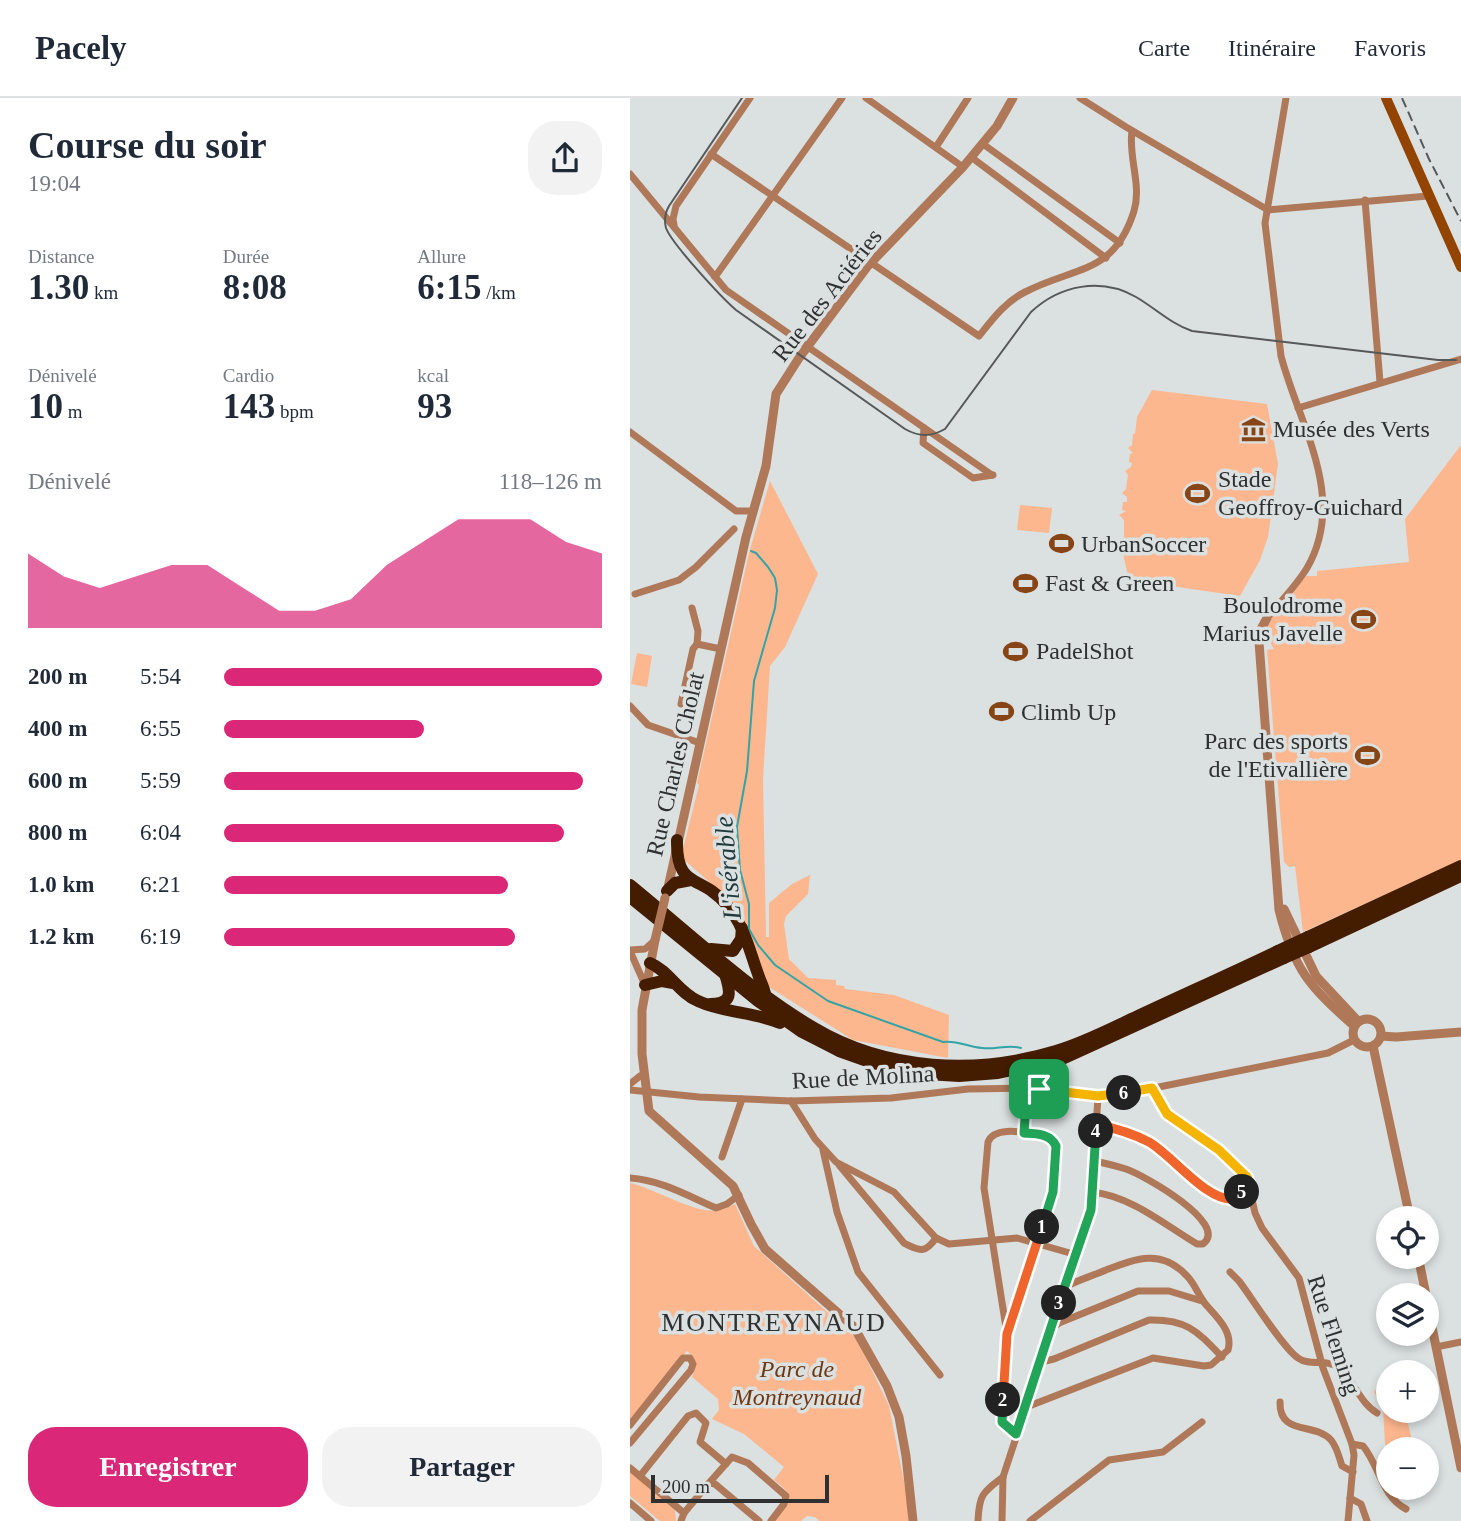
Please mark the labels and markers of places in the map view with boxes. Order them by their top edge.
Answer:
museum icon: Musée des Verts [1239,415,1267,443]
place label: Musée des Verts [1273,416,1430,442]
place label: Stade Geoffroy-Guichard [1218,466,1403,520]
sports icon: Stade Geoffroy-Guichard [1184,479,1212,507]
sports icon: UrbanSoccer [1047,530,1075,558]
place label: UrbanSoccer [1081,531,1206,557]
sports icon: Fast & Green [1011,569,1039,597]
place label: Fast & Green [1045,570,1174,596]
place label: Boulodrome Marius Javelle [1202,592,1343,646]
sports icon: Boulodrome Marius Javelle [1349,605,1377,633]
sports icon: PadelShot [1002,637,1030,665]
place label: PadelShot [1036,638,1134,664]
sports icon: Climb Up [987,698,1015,726]
place label: Climb Up [1021,699,1116,725]
place label: Parc des sports de l'Etivallière [1204,728,1348,782]
sports icon: Parc des sports de l'Etivallière [1354,741,1382,769]
pin [1009,1059,1069,1119]
pin: 6 [1106,1076,1142,1110]
pin: 4 [1078,1114,1114,1148]
pin: 5 [1224,1174,1260,1210]
pin: 1 [1024,1210,1060,1244]
pin: 3 [1042,1286,1076,1320]
pin: 2 [986,1382,1020,1418]

